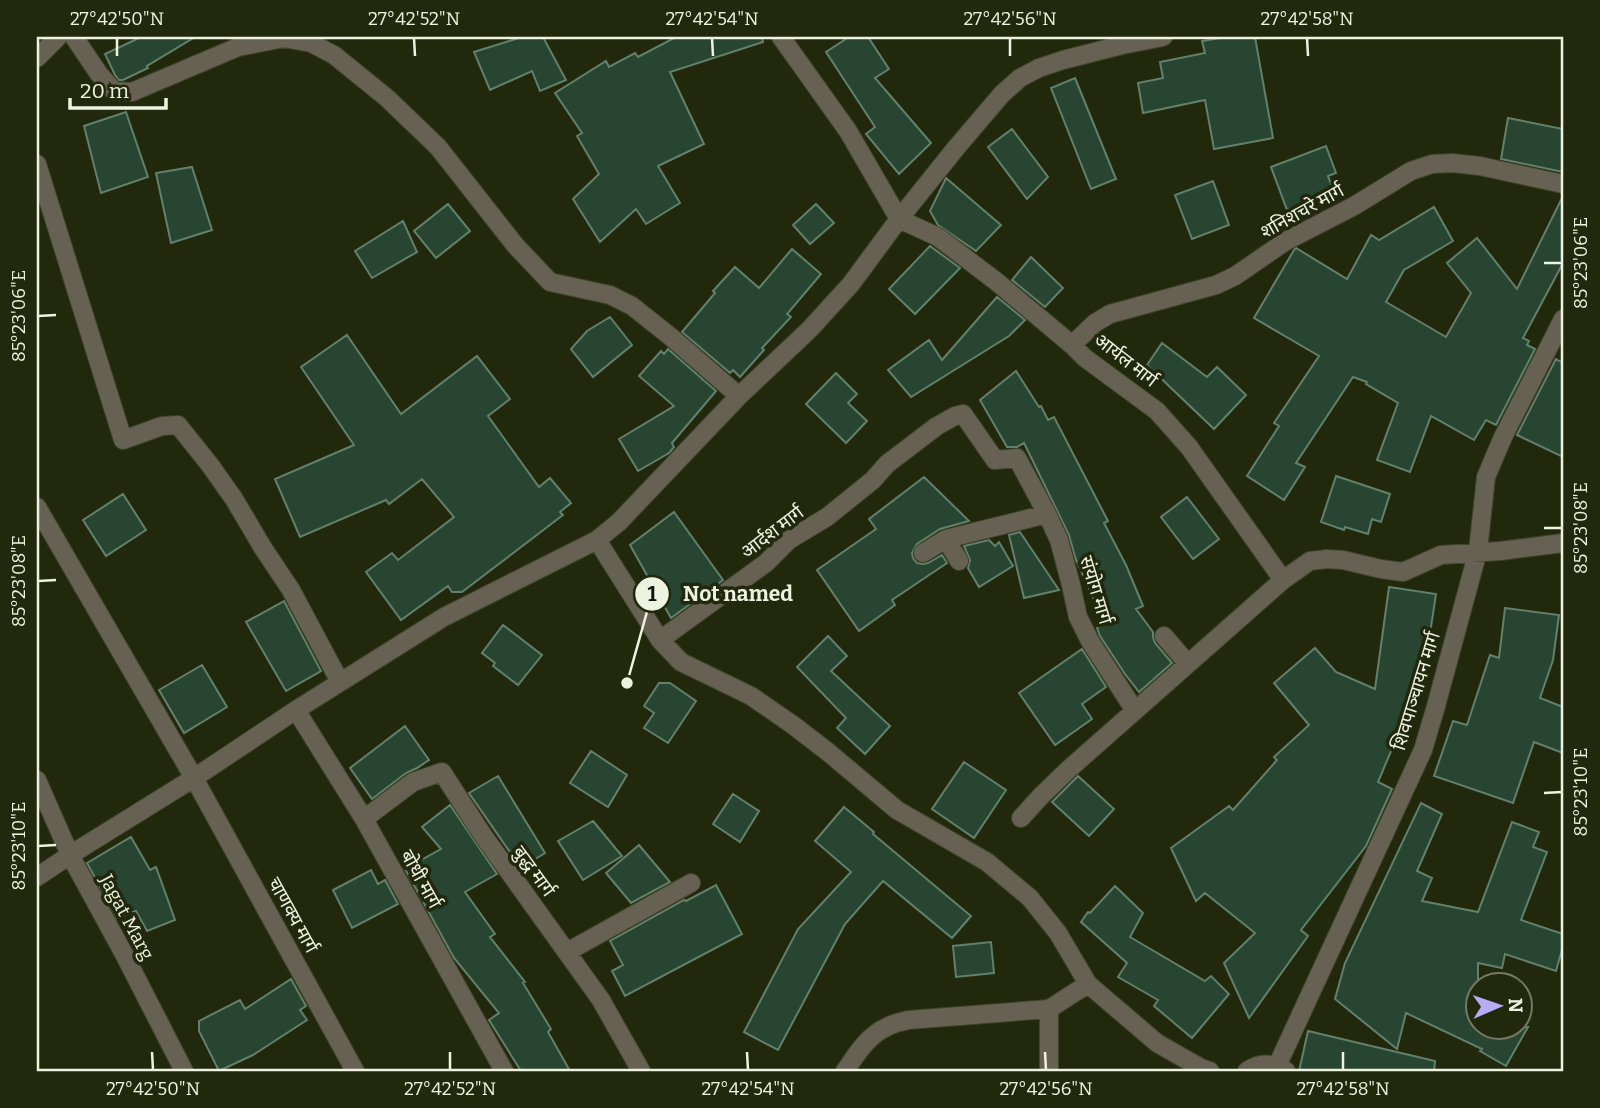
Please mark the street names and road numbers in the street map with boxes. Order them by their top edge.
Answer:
street label: शनिशचरे मार्ग [1256,178,1349,243]
street label: आर्यल मार्ग [1090,328,1163,392]
street label: आर्दश मार्ग [736,500,809,563]
street label: संयोग मार्ग [1075,553,1118,628]
street label: शिवपाञ्चायन मार्ग [1387,628,1445,753]
street label: बुद्ध मार्ग [507,841,561,902]
street label: बोधी मार्ग [396,846,447,913]
street label: Jagat Marg [94,869,159,964]
street label: चाणक्य मार्ग [263,873,324,958]

